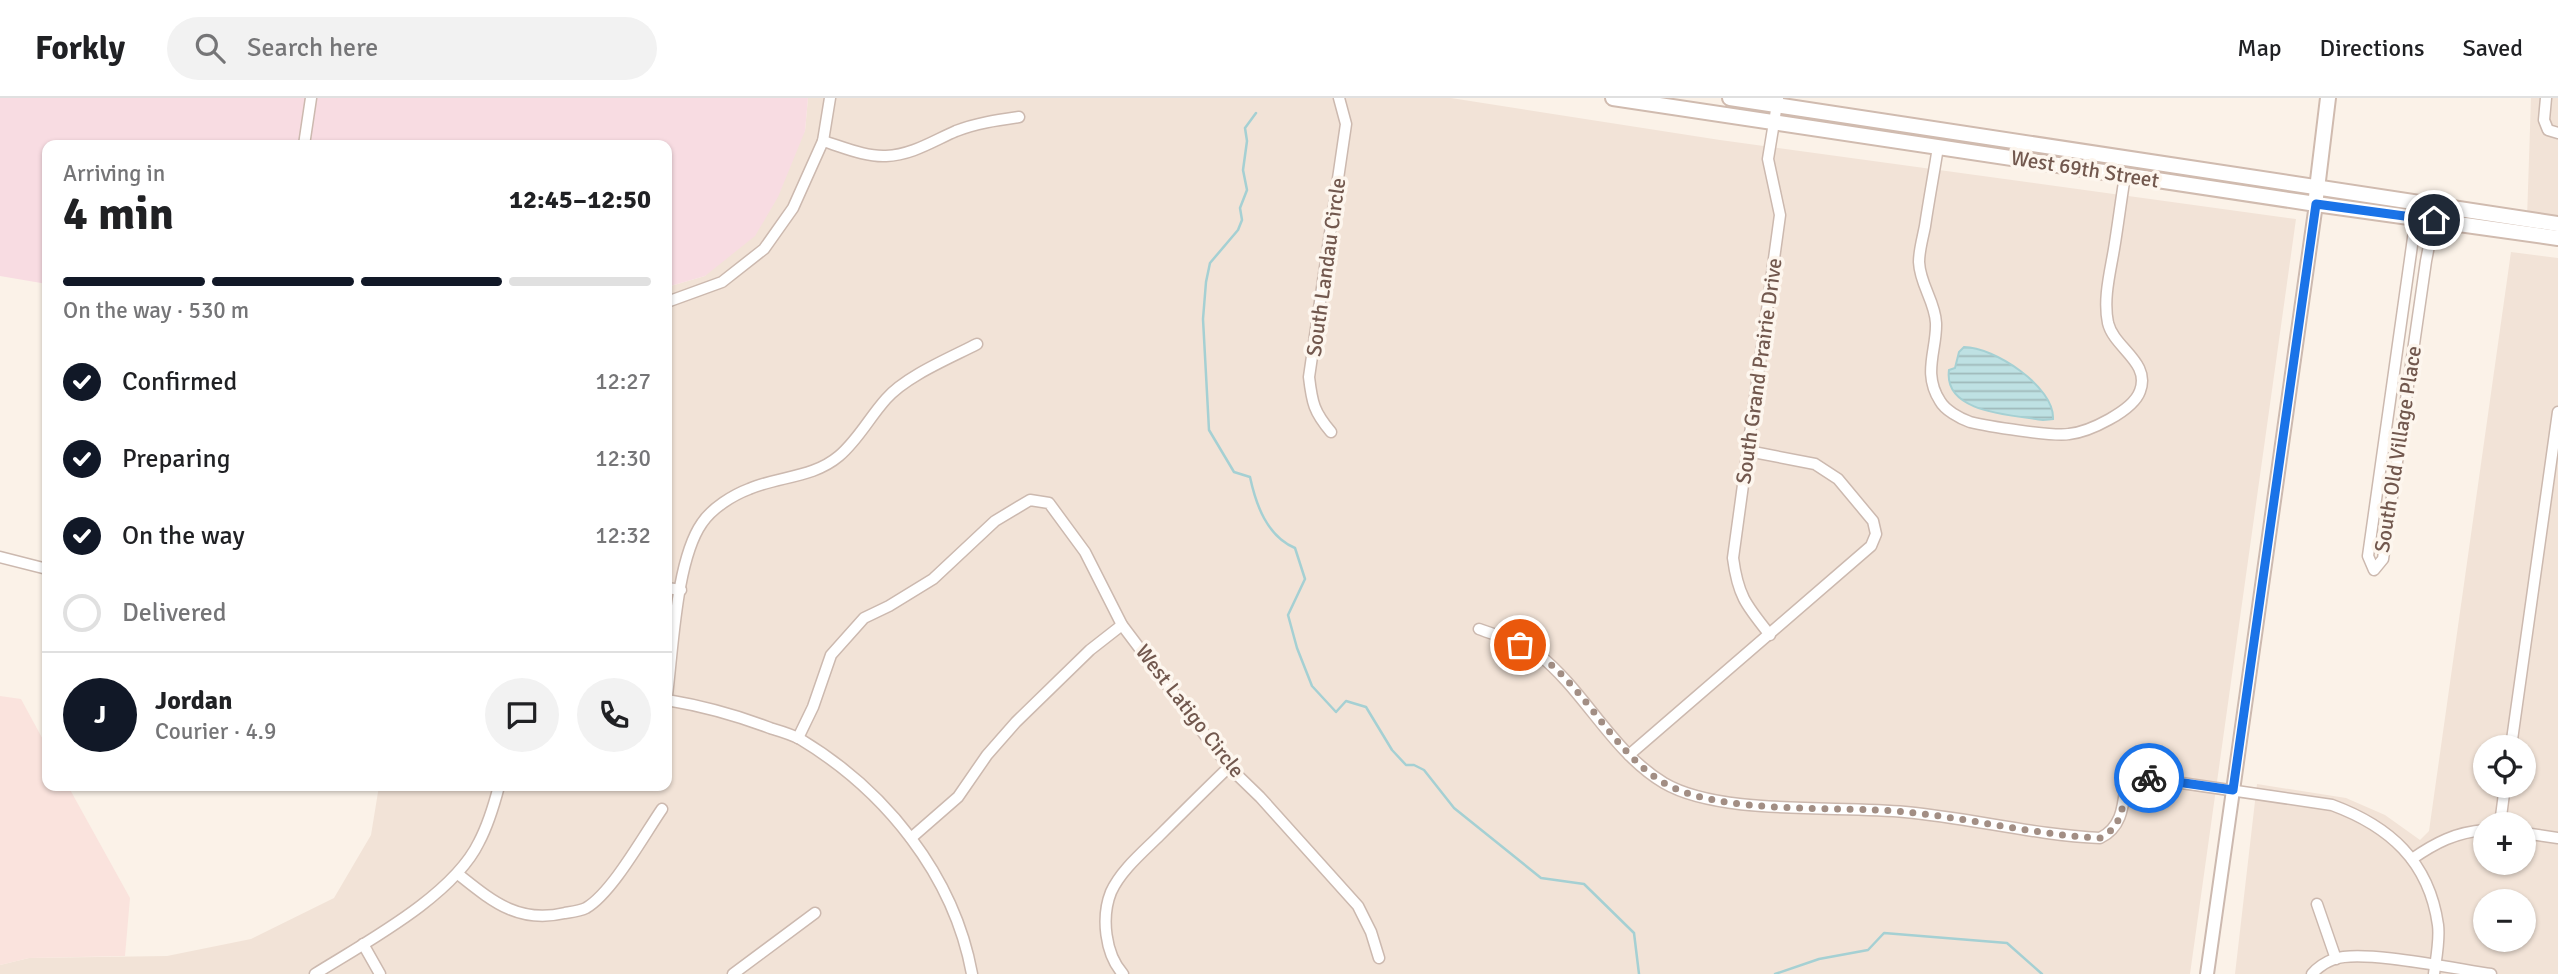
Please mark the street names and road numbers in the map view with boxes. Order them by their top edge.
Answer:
street label: West 69th Street [2009,144,2161,194]
street label: South Landau Circle [1301,176,1351,358]
street label: South Grand Prairie Drive [1730,256,1788,486]
street label: South Old Village Place [2369,344,2427,554]
street label: West Latigo Circle [1130,639,1250,783]

